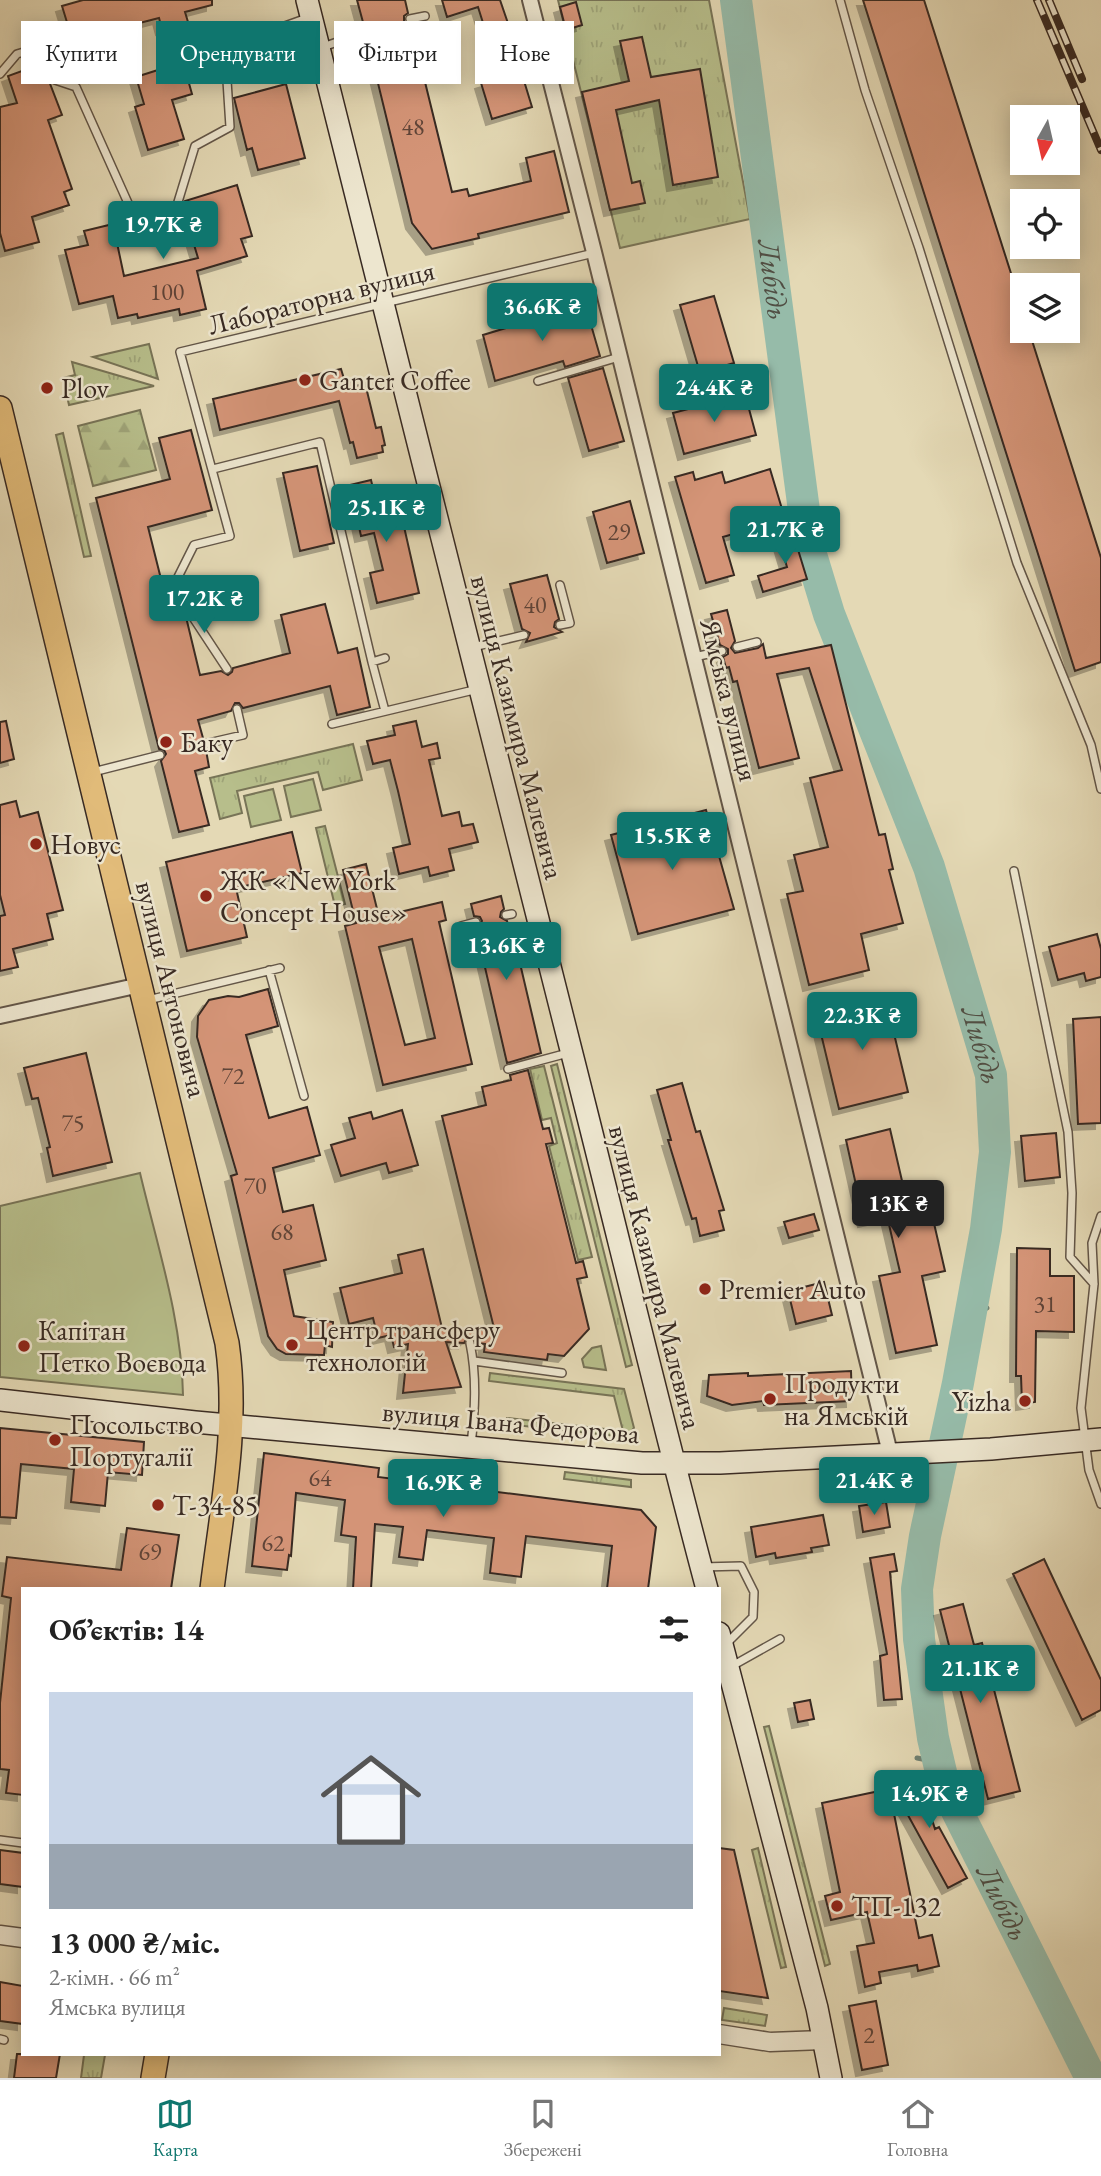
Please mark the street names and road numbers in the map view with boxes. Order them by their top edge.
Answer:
street label: Лабораторна вулиця [204,251,438,343]
street label: вулиця Казимира Малевича [463,571,573,884]
street label: Ямська вулиця [692,614,768,785]
street label: вулиця Антоновича [128,877,217,1102]
street label: вулиця Казимира Малевича [601,1121,711,1434]
street label: вулиця Івана Федорова [381,1393,642,1451]

